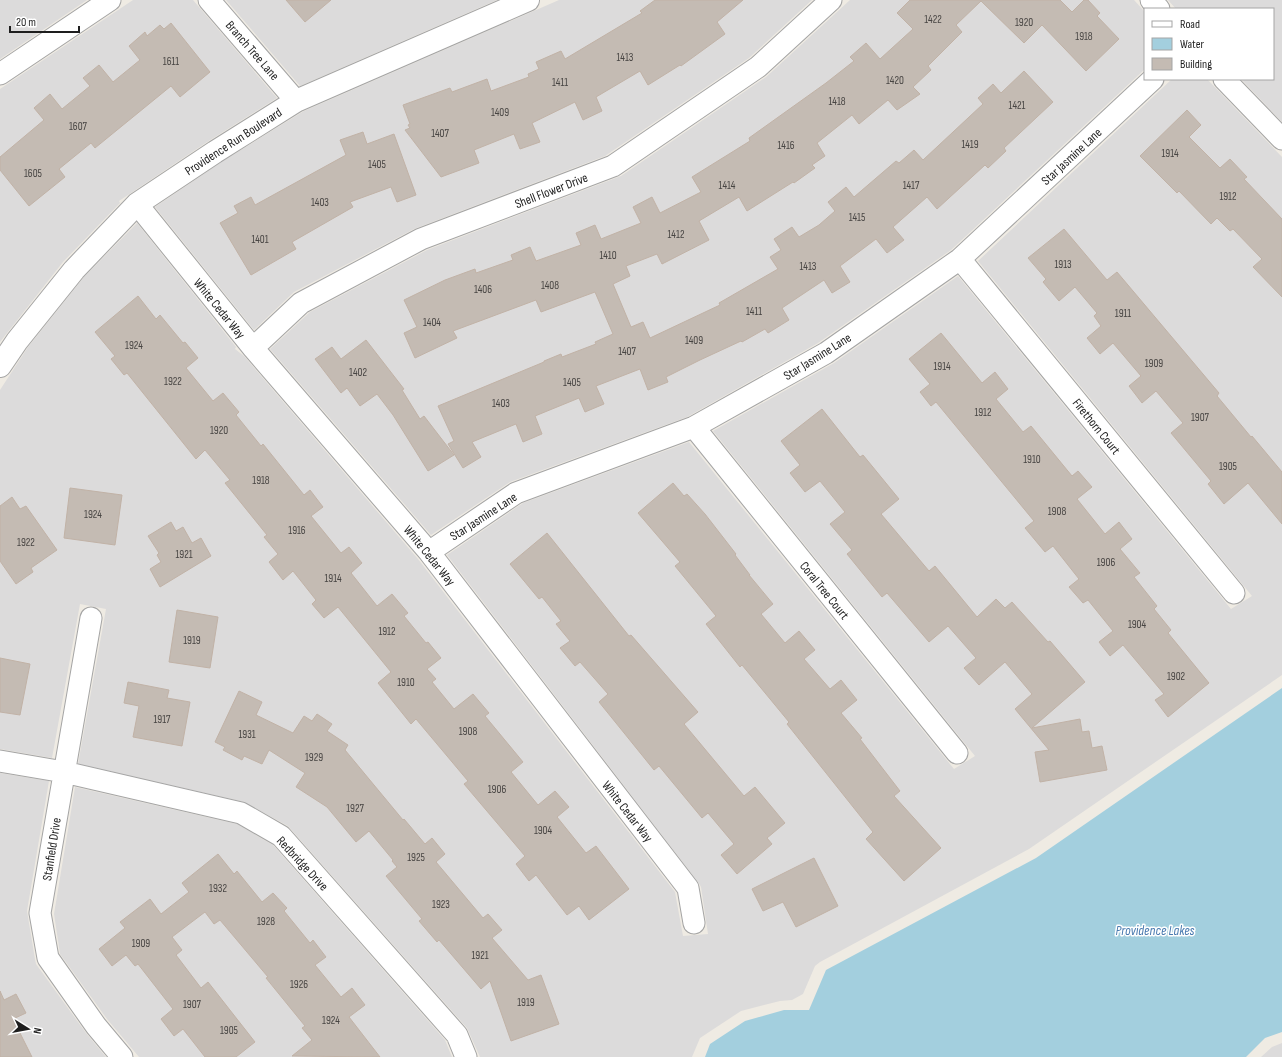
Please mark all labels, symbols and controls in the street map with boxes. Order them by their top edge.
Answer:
scale bar [10,8,79,34]
legend [1144,8,1274,80]
house number: 1422 [924,13,942,26]
text: 20 m [16,15,36,30]
house number: 1920 [1015,16,1033,29]
text: Road [1180,17,1200,32]
street label: Branch Tree Lane [222,18,282,84]
house number: 1918 [1075,30,1093,43]
text: Water [1180,37,1204,52]
house number: 1413 [617,51,634,64]
house number: 1611 [163,55,179,68]
text: Building [1180,57,1212,72]
house number: 1420 [886,74,904,87]
house number: 1411 [552,76,568,89]
house number: 1418 [828,95,846,108]
house number: 1421 [1009,99,1026,112]
street label: Providence Run Boulevard [182,105,285,179]
house number: 1409 [491,106,509,119]
house number: 1607 [69,120,88,133]
street label: Star Jasmine Lane [1038,125,1105,189]
house number: 1407 [431,127,449,140]
house number: 1419 [961,138,979,151]
house number: 1416 [777,139,795,152]
house number: 1914 [1161,147,1179,160]
house number: 1405 [368,158,386,171]
house number: 1605 [24,167,42,180]
street label: Shell Flower Drive [513,170,590,212]
house number: 1414 [719,179,736,192]
house number: 1417 [903,179,920,192]
house number: 1912 [1219,190,1237,203]
house number: 1403 [311,196,329,209]
house number: 1415 [849,211,865,224]
house number: 1412 [668,228,685,241]
house number: 1401 [251,233,269,246]
house number: 1410 [599,249,617,262]
house number: 1913 [1054,258,1072,271]
house number: 1413 [800,260,817,273]
street label: White Cedar Way [190,275,248,342]
house number: 1408 [541,279,559,292]
house number: 1406 [474,283,492,296]
house number: 1411 [746,305,762,318]
house number: 1911 [1115,307,1131,320]
house number: 1404 [423,316,441,329]
street label: Star Jasmine Lane [781,330,854,384]
house number: 1409 [685,334,703,347]
house number: 1924 [125,339,143,352]
house number: 1407 [618,345,636,358]
house number: 1909 [1145,357,1163,370]
house number: 1914 [933,360,951,373]
house number: 1402 [349,366,367,379]
house number: 1922 [164,375,182,388]
house number: 1405 [563,376,581,389]
street label: Firethorn Court [1069,395,1124,458]
house number: 1403 [492,397,510,410]
house number: 1912 [974,406,992,419]
house number: 1907 [1191,411,1210,424]
house number: 1920 [210,424,228,437]
house number: 1910 [1023,453,1041,466]
house number: 1905 [1219,460,1237,473]
house number: 1918 [252,474,270,487]
street label: Star Jasmine Lane [447,489,520,544]
house number: 1908 [1048,505,1066,518]
house number: 1924 [84,508,102,521]
street label: White Cedar Way [400,522,458,589]
house number: 1916 [288,524,306,537]
house number: 1922 [17,536,35,549]
house number: 1921 [175,548,193,561]
house number: 1906 [1097,556,1115,569]
street label: Coral Tree Court [796,558,852,623]
house number: 1914 [324,572,342,585]
house number: 1904 [1128,618,1147,631]
house number: 1912 [378,625,396,638]
house number: 1919 [183,634,201,647]
house number: 1902 [1167,670,1186,683]
house number: 1910 [397,676,415,689]
house number: 1917 [154,713,171,726]
house number: 1908 [459,725,477,738]
house number: 1931 [238,728,256,741]
house number: 1929 [305,751,323,764]
street label: White Cedar Way [598,778,656,845]
house number: 1906 [488,783,506,796]
house number: 1927 [346,802,364,815]
street label: Stanfield Drive [39,817,65,882]
house number: 1904 [534,824,553,837]
street label: Redbridge Drive [273,833,332,894]
house number: 1925 [407,851,425,864]
house number: 1932 [209,882,227,895]
house number: 1923 [432,898,450,911]
house number: 1928 [257,915,275,928]
water label: Providence Lakes [1115,922,1195,939]
house number: 1909 [132,937,150,950]
house number: 1921 [471,949,489,962]
house number: 1926 [290,978,308,991]
house number: 1919 [517,996,535,1009]
house number: 1907 [183,998,202,1011]
north arrow [8,1009,48,1049]
house number: 1924 [322,1014,340,1027]
house number: 1905 [220,1024,238,1037]
text: N [30,1027,44,1035]

